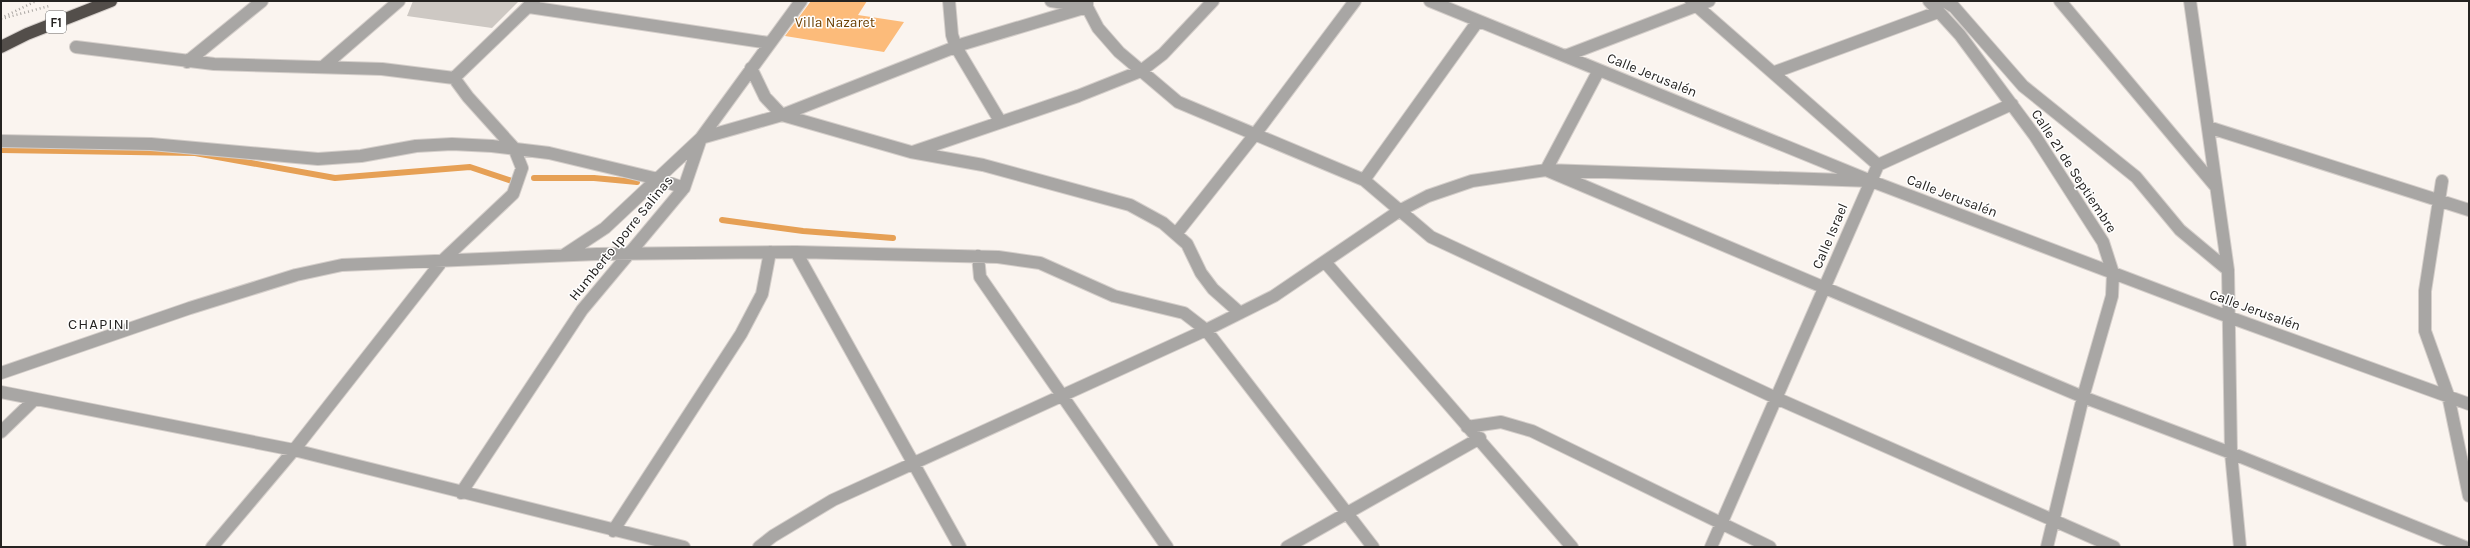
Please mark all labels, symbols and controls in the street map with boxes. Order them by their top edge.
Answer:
road number: F1 [46,11,66,33]
park label: Villa Nazaret [795,14,875,31]
street label: Calle Jerusalén [1604,49,1700,101]
street label: Calle 21 de Septiembre [2028,106,2120,236]
street label: Calle Jerusalén [1904,171,2000,221]
street label: Humberto Iporre Salinas [565,172,677,304]
street label: Calle Israel [1809,201,1851,271]
street label: Calle Jerusalén [2207,286,2303,334]
district label: CHAPINI [68,315,130,333]

